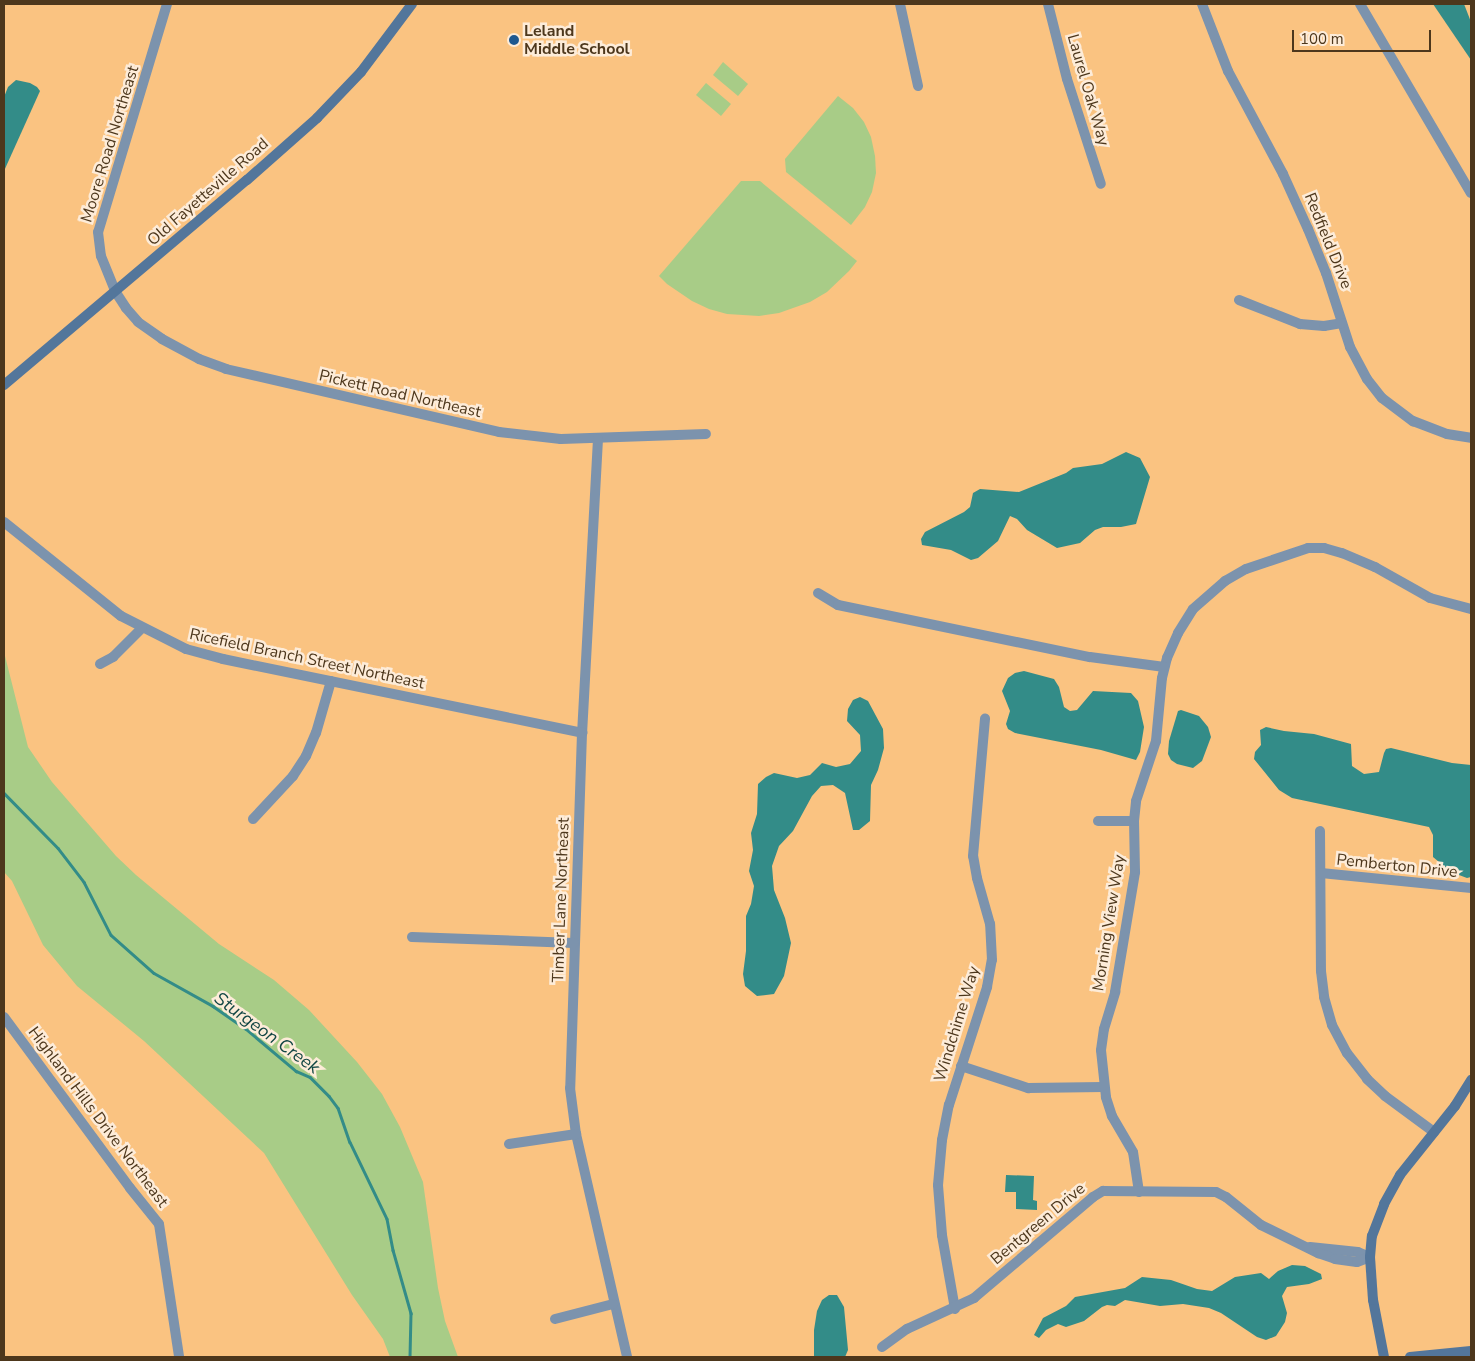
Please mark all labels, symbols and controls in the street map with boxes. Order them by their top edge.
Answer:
scale bar [1295,20,1434,52]
place label: Leland Middle School [524,21,630,59]
text: 100 m [1300,29,1344,49]
street label: Laurel Oak Way [1063,32,1113,148]
marker: Leland Middle School [508,34,520,46]
street label: Moore Road Northeast [77,63,143,225]
street label: Old Fayetteville Road [143,134,273,250]
street label: Redfield Drive [1300,190,1356,292]
street label: Pickett Road Northeast [317,366,483,422]
street label: Ricefield Branch Street Northeast [188,625,426,693]
street label: Timber Lane Northeast [549,817,573,983]
street label: Pemberton Drive [1336,850,1458,882]
street label: Morning View Way [1089,853,1129,993]
street label: Windchime Way [930,964,984,1084]
water label: Sturgeon Creek [210,987,324,1079]
street label: Highland Hills Drive Northeast [24,1023,172,1211]
street label: Bentgreen Drive [987,1179,1089,1269]

